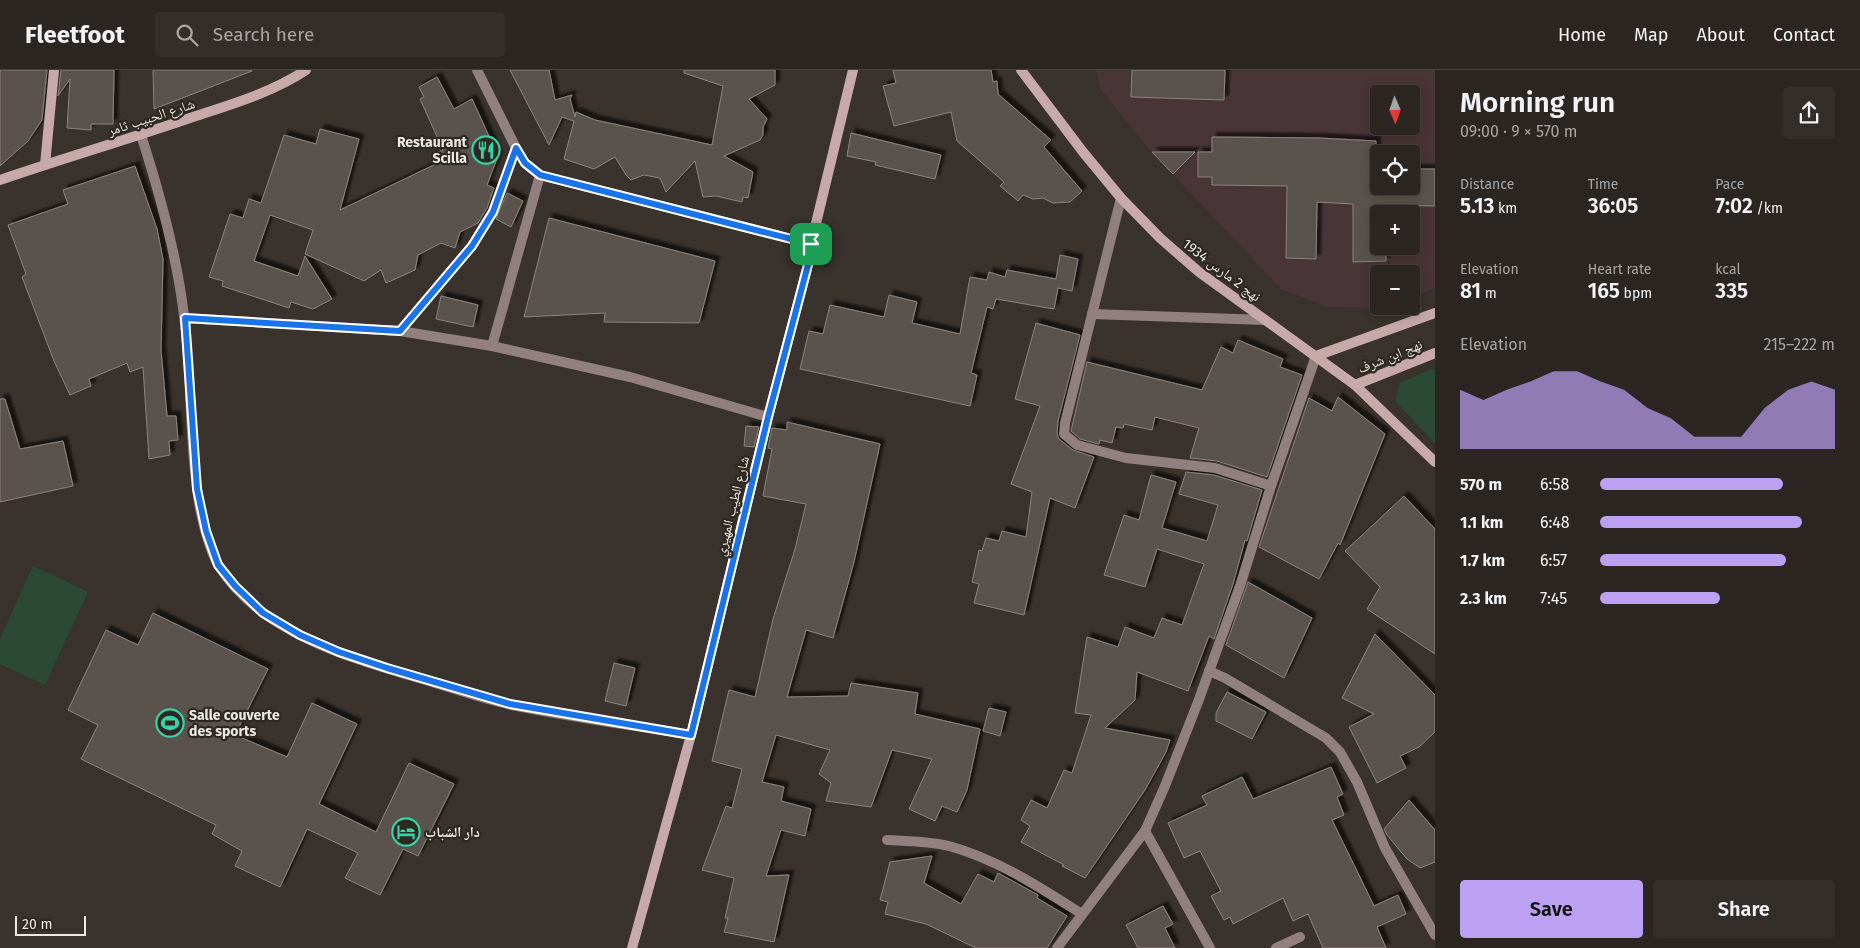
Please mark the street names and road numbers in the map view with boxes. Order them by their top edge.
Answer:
street label: شارع الحبيب ثامر [104,95,197,141]
street label: نهج 2 مارس 1934 [1179,235,1264,306]
street label: نهج ابن شرف [1355,336,1425,378]
street label: شارع الطيب المهيري [712,454,756,558]

